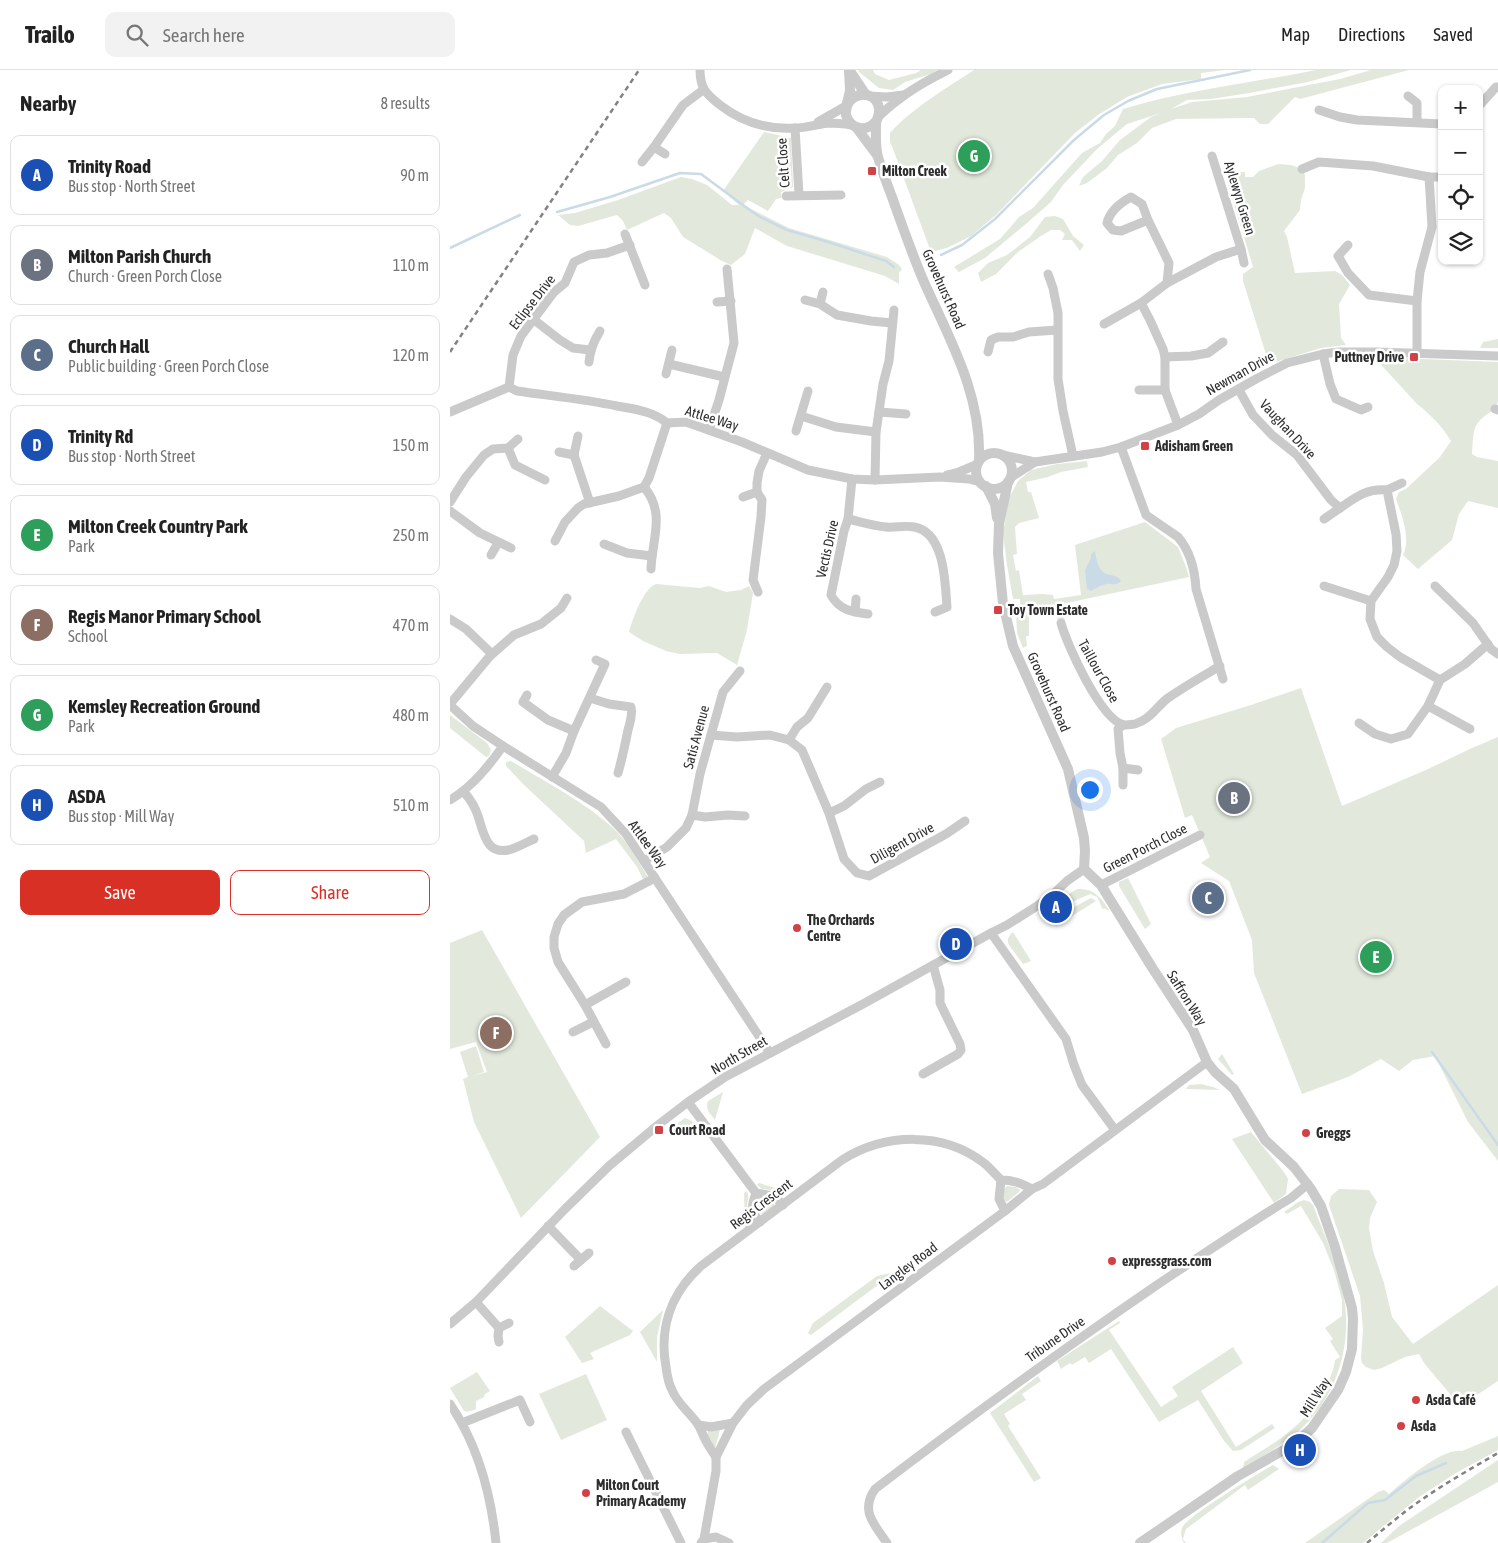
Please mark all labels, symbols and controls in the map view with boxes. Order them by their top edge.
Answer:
search box [105,12,455,57]
text: Trailo [25,21,75,48]
icon: search [123,21,151,49]
text: Search here [163,24,245,46]
text: Map [1281,24,1310,45]
text: Directions [1338,24,1405,45]
text: Saved [1433,24,1473,45]
map controls [1438,85,1483,265]
button: + [1438,85,1483,130]
text: Nearby [20,91,76,115]
text: 8 results [380,94,430,112]
button: − [1438,130,1483,175]
street label: Celt Close [773,137,793,189]
pin: G [958,137,990,175]
text: Trinity Road [68,155,151,177]
street label: Aylewyn Green [1221,159,1259,237]
place label: Milton Creek [882,163,948,179]
marker: Milton Creek [866,165,878,177]
text: A [33,166,41,184]
text: 90 m [400,166,429,184]
button: locate [1438,175,1483,220]
text: Bus stop · North Street [68,177,195,195]
button: layers [1438,220,1483,265]
text: Milton Parish Church [68,245,211,267]
street label: Grovehurst Road [919,247,969,331]
text: B [33,256,41,274]
text: 110 m [393,256,429,274]
text: Church · Green Porch Close [68,267,222,285]
street label: Eclipse Drive [506,271,558,333]
text: Church Hall [68,335,149,357]
text: C [33,346,41,364]
text: 120 m [393,346,429,364]
street label: Newman Drive [1203,348,1277,398]
place label: Puttney Drive [1334,349,1404,365]
marker: Puttney Drive [1408,351,1420,363]
text: Public building · Green Porch Close [68,357,269,375]
street label: Vaughan Drive [1257,396,1319,462]
street label: Attlee Way [683,402,741,434]
text: Trinity Rd [68,425,133,447]
text: D [33,436,41,454]
text: 150 m [393,436,429,454]
place label: Adisham Green [1154,438,1233,454]
marker: Adisham Green [1139,440,1151,452]
text: Bus stop · North Street [68,447,195,465]
text: Milton Creek Country Park [68,515,248,537]
street label: Vectis Drive [813,518,841,580]
text: E [34,526,40,544]
text: 250 m [393,526,429,544]
text: Park [68,537,95,555]
place label: Toy Town Estate [1008,602,1088,618]
marker: Toy Town Estate [992,604,1004,616]
text: Regis Manor Primary School [68,605,261,627]
text: F [34,616,40,634]
text: 470 m [393,616,429,634]
text: School [68,627,108,645]
street label: Taillour Close [1075,637,1123,705]
street label: Grovehurst Road [1024,650,1074,734]
text: Kemsley Recreation Ground [68,695,260,717]
street label: Satis Avenue [680,703,712,771]
text: G [33,706,41,724]
text: 480 m [393,706,429,724]
text: Park [68,717,95,735]
your location [1077,777,1103,803]
pin: B [1218,779,1250,817]
text: ASDA [68,785,105,807]
text: H [32,796,42,814]
text: 510 m [393,796,429,814]
text: Bus stop · Mill Way [68,807,174,825]
street label: Attlee Way [625,817,671,871]
street label: Diligent Drive [868,819,936,867]
street label: Green Porch Close [1100,820,1190,876]
button: Save [20,870,220,915]
button: Share [230,870,430,915]
pin: C [1192,879,1224,917]
pin: A [1040,888,1072,926]
place label: The Orchards Centre [807,912,874,944]
marker: The Orchards Centre [791,922,803,934]
pin: D [940,925,972,963]
pin: E [1360,938,1392,976]
street label: Saffron Way [1164,968,1210,1028]
pin: F [480,1014,512,1052]
street label: North Street [708,1032,770,1078]
place label: Court Road [669,1122,726,1138]
marker: Court Road [653,1124,665,1136]
place label: Greggs [1316,1125,1351,1141]
marker: Greggs [1300,1127,1312,1139]
street label: Regis Crescent [727,1175,795,1233]
street label: Langley Road [876,1239,940,1293]
place label: expressgrass.com [1122,1253,1211,1269]
marker: expressgrass.com [1106,1255,1118,1267]
street label: Tribune Drive [1022,1313,1088,1365]
street label: Mill Way [1296,1374,1334,1420]
place label: Asda Café [1425,1392,1476,1408]
marker: Asda Café [1410,1394,1422,1406]
place label: Asda [1410,1418,1436,1434]
marker: Asda [1395,1420,1407,1432]
pin: H [1284,1431,1316,1469]
place label: Milton Court Primary Academy [596,1477,686,1509]
marker: Milton Court Primary Academy [580,1487,592,1499]

